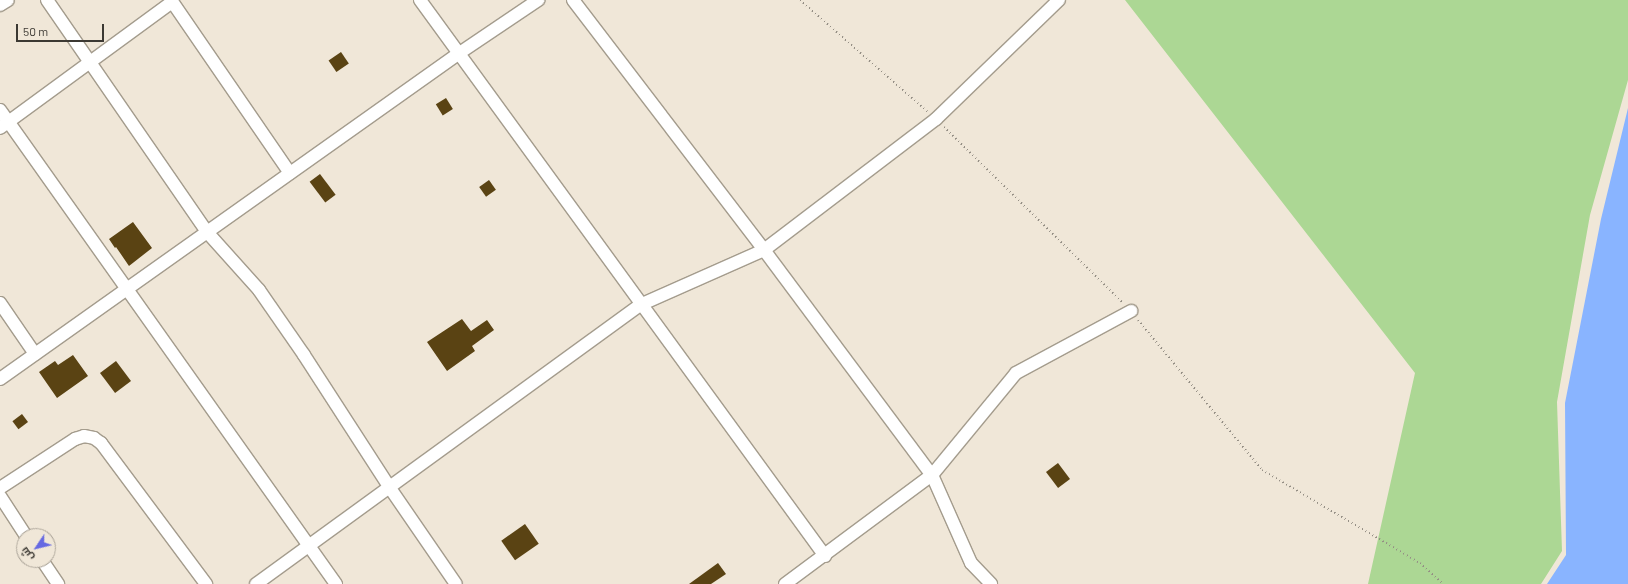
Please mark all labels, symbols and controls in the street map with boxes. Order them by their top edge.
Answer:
scale bar [18,16,106,42]
text: 50 m [23,24,48,38]
north arrow [16,528,56,568]
text: ش [17,545,36,564]

